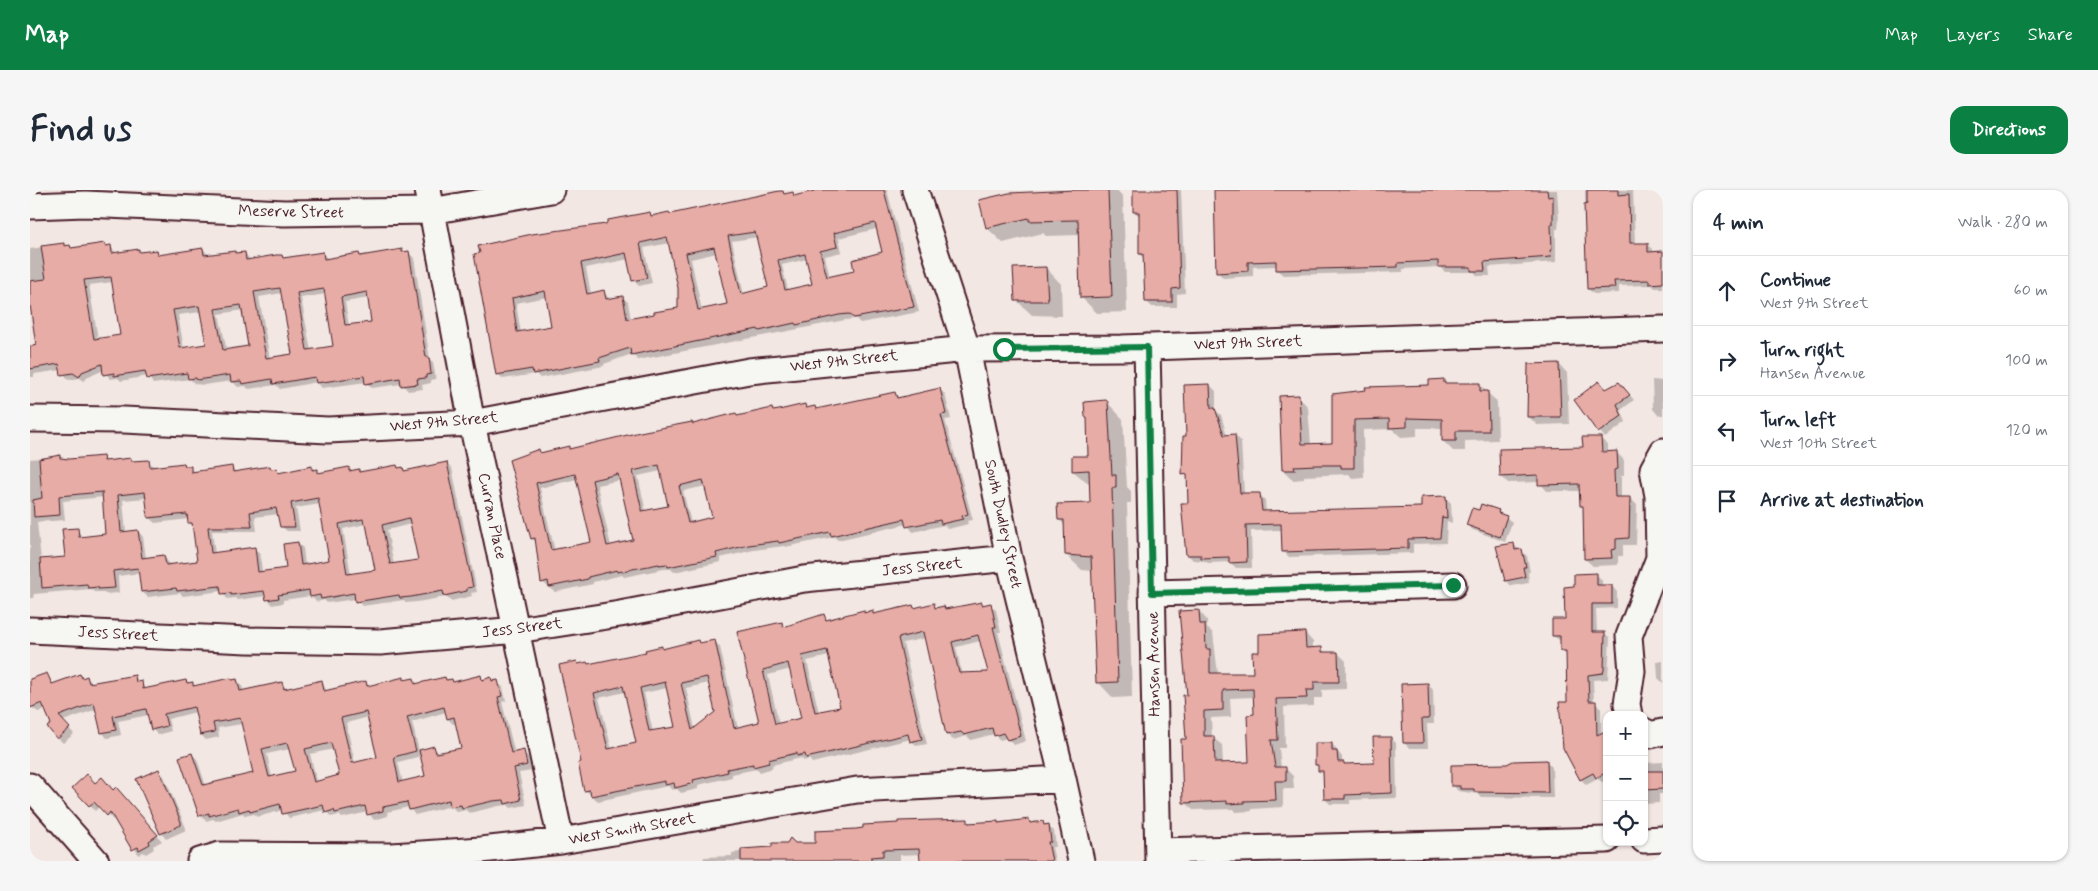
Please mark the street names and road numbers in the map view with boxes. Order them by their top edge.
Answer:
street label: Meserve Street [238,201,344,223]
street label: West 9th Street [1193,331,1303,355]
street label: West 9th Street [789,345,900,377]
street label: West 9th Street [389,407,500,437]
street label: South Dudley Street [979,458,1027,590]
street label: Curran Place [473,471,511,561]
street label: Jess Street [881,552,964,582]
street label: Hansen Avenue [1143,611,1165,717]
street label: Jess Street [481,613,564,643]
street label: Jess Street [77,621,159,647]
street label: West Smith Street [567,807,698,850]

